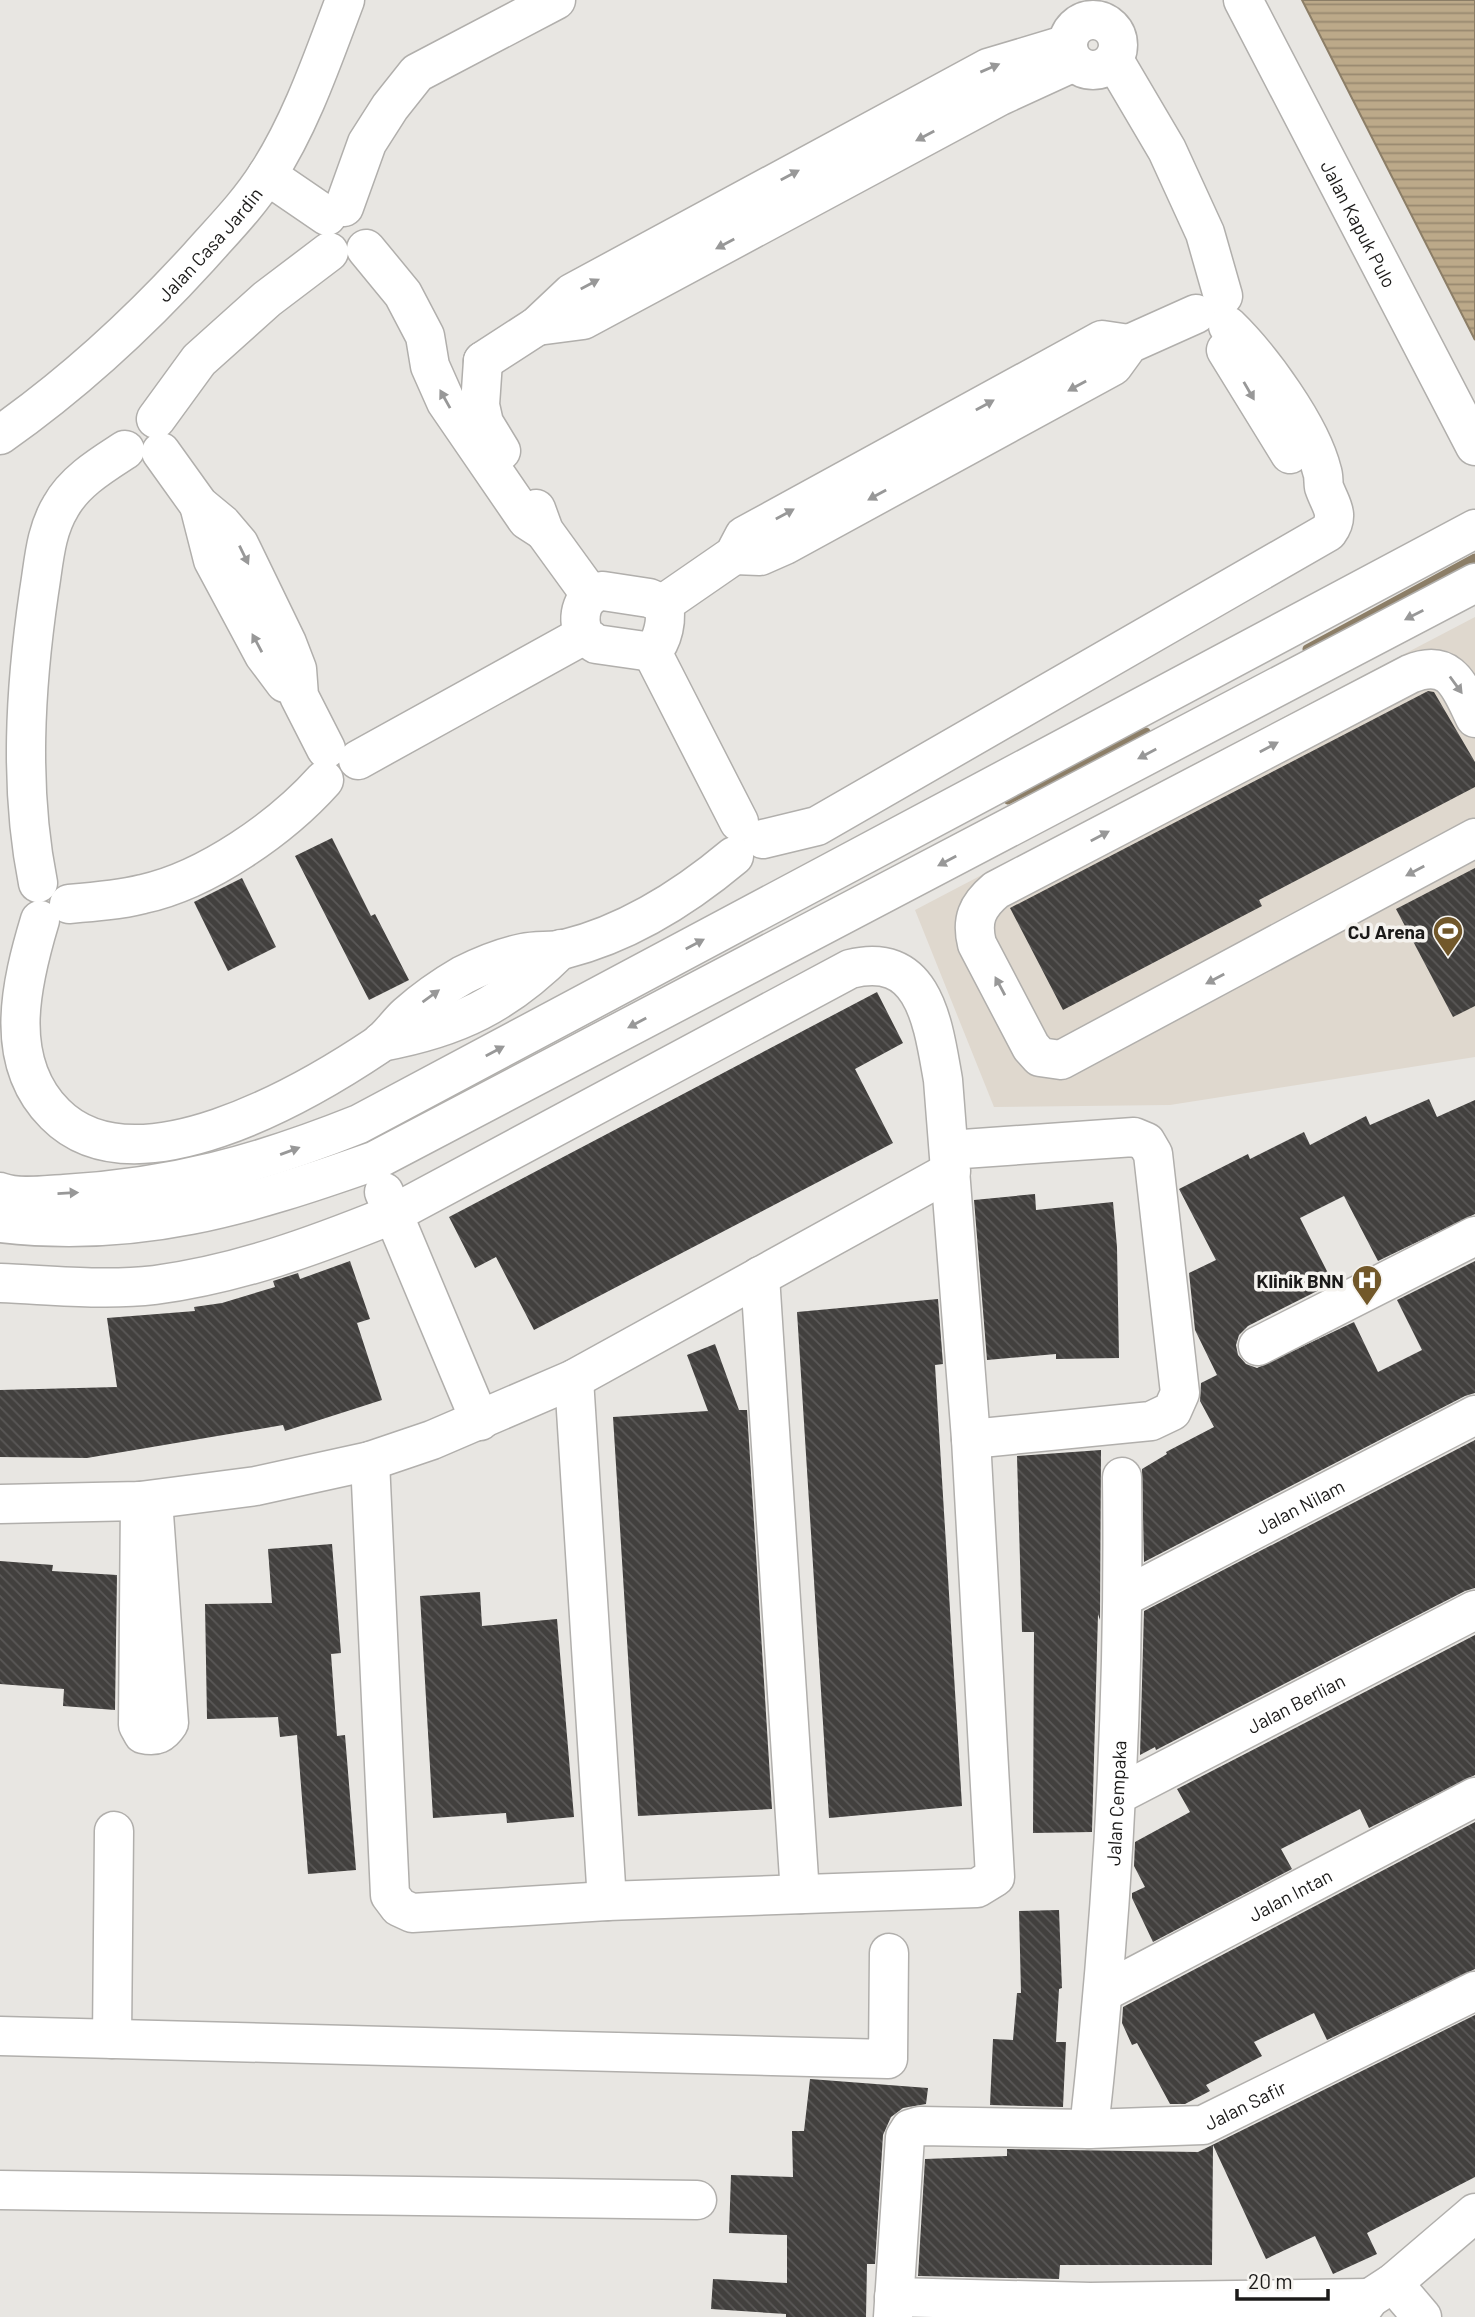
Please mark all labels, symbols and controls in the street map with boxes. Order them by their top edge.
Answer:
one-way arrow [980,62,1001,73]
one-way arrow [915,130,935,142]
street label: Jalan Kapuk Pulo [1317,156,1402,291]
one-way arrow [780,169,800,181]
street label: Jalan Casa Jardin [152,182,266,306]
one-way arrow [714,237,734,249]
one-way arrow [580,278,600,290]
one-way arrow [1067,380,1086,392]
one-way arrow [1243,382,1255,401]
one-way arrow [439,390,451,409]
one-way arrow [975,399,995,410]
one-way arrow [867,489,887,501]
one-way arrow [775,508,795,519]
one-way arrow [238,545,250,565]
one-way arrow [1404,609,1424,620]
one-way arrow [252,633,263,653]
one-way arrow [1449,676,1463,694]
one-way arrow [1259,742,1279,753]
one-way arrow [1138,748,1157,760]
one-way arrow [1090,830,1110,842]
one-way arrow [937,855,957,867]
one-way arrow [1405,865,1425,876]
sports icon: CJ Arena [1431,914,1465,958]
place label: CJ Arena [1348,920,1425,943]
one-way arrow [685,938,705,949]
one-way arrow [1205,973,1225,984]
one-way arrow [994,976,1006,996]
one-way arrow [422,990,440,1004]
one-way arrow [627,1018,647,1029]
one-way arrow [485,1045,504,1057]
one-way arrow [280,1145,301,1156]
one-way arrow [57,1188,79,1199]
hospital icon: Klinik BNN [1350,1263,1384,1307]
place label: Klinik BNN [1257,1269,1344,1292]
street label: Jalan Nilam [1252,1473,1348,1538]
street label: Jalan Berlian [1243,1668,1348,1738]
street label: Jalan Cempaka [1101,1740,1130,1866]
street label: Jalan Intan [1244,1863,1335,1926]
street label: Jalan Safir [1200,2075,1290,2134]
scale bar [1237,2258,1328,2302]
text: 20 m [1248,2268,1293,2293]

